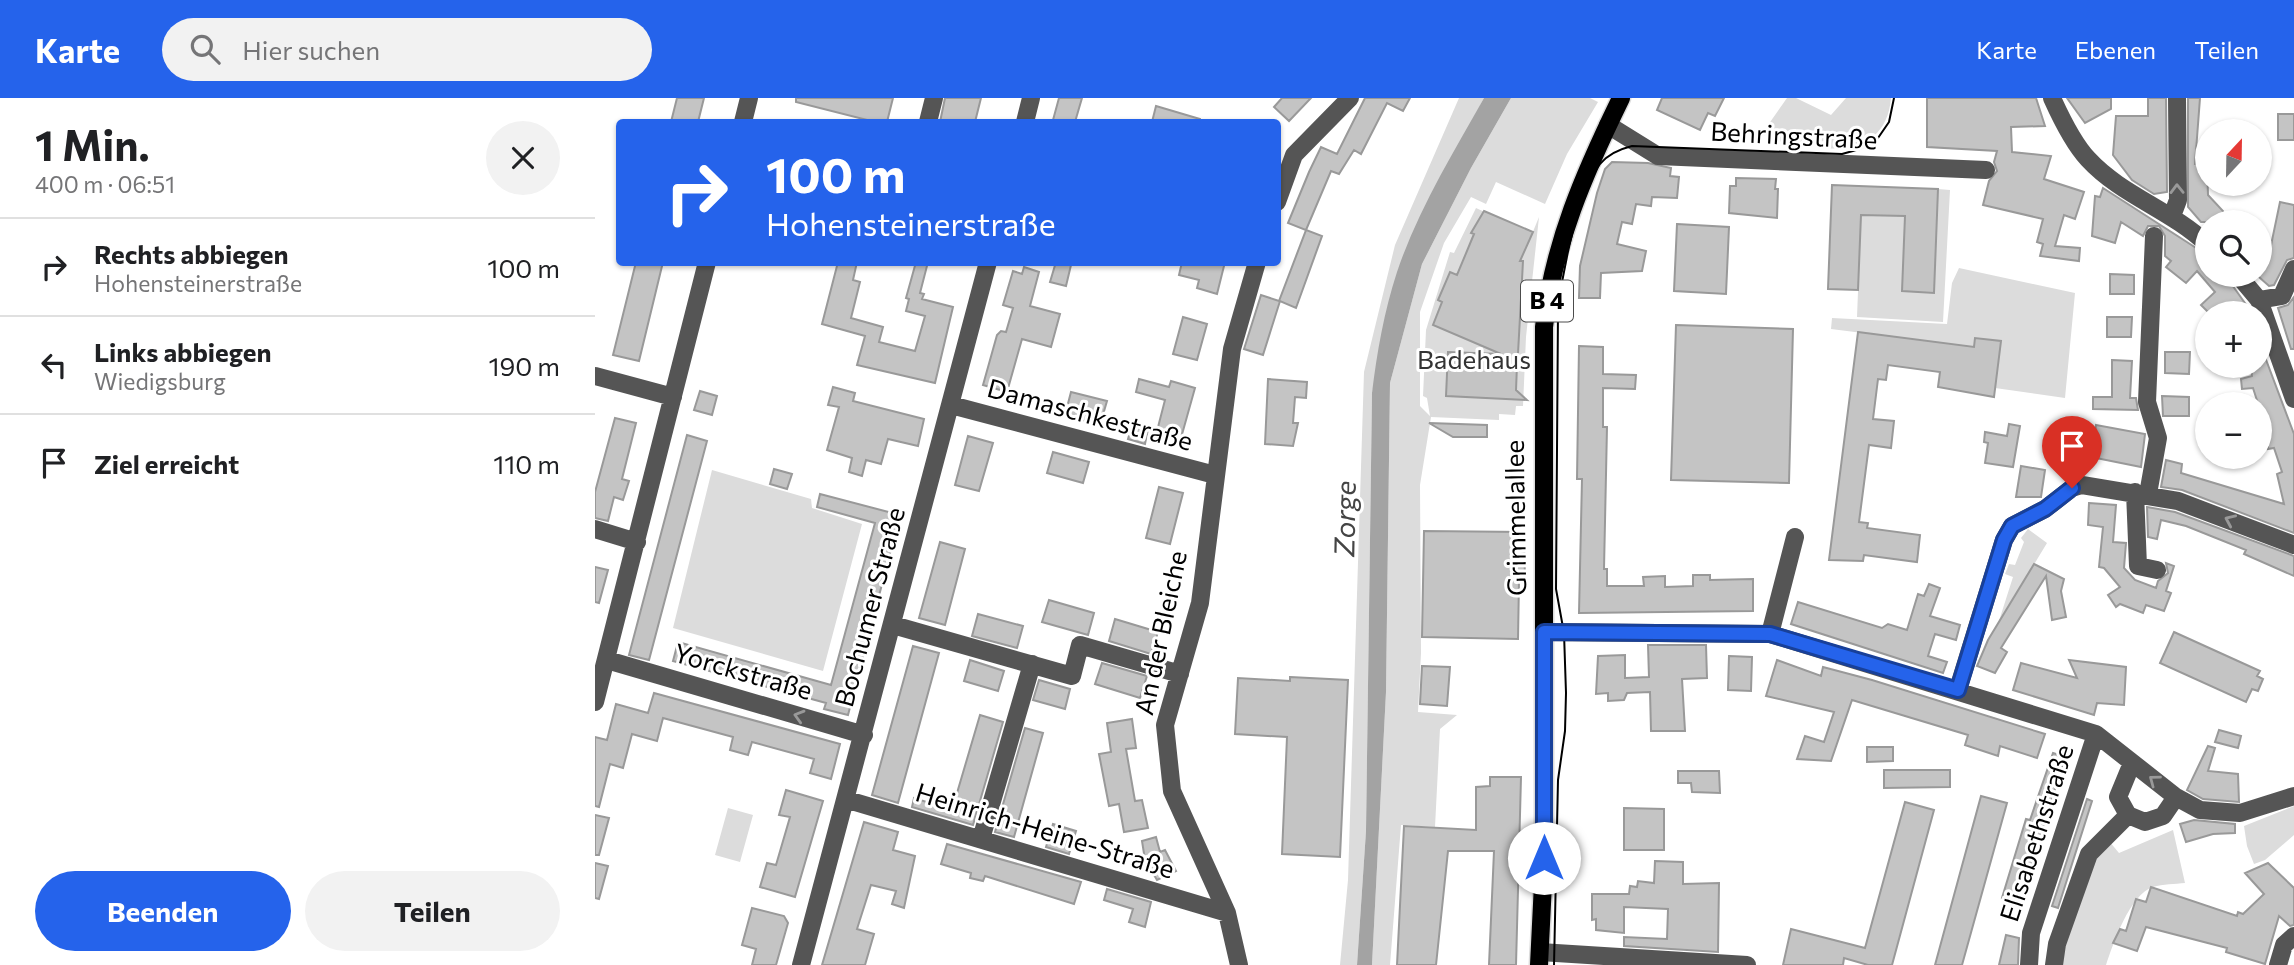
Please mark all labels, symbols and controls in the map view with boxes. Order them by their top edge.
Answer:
search box [162,18,652,81]
text: Karte [35,29,120,70]
icon: search [186,30,224,68]
text: Hier suchen [242,34,380,65]
text: Karte [1976,35,2037,64]
text: Ebenen [2075,35,2156,64]
text: Teilen [2194,35,2259,64]
street label: Behringstraße [1710,115,1878,154]
text: 1 Min. [35,118,150,170]
north arrow [2195,119,2271,196]
map controls [2195,119,2272,469]
button: close [486,121,560,195]
text: 100 m [766,143,905,203]
icon: right [651,147,742,238]
text: 400 m · 06:51 [35,170,175,198]
one-way arrow [2170,183,2185,194]
text: Hohensteinerstraße [766,203,1056,243]
button: search [2195,210,2272,287]
text: Rechts abbiegen [94,238,289,269]
icon: right [35,248,73,286]
text: 100 m [487,252,560,283]
text: Hohensteinerstraße [94,269,302,297]
road number: B 4 [1521,280,1573,322]
button: + [2195,301,2272,378]
text: Links abbiegen [94,336,272,367]
park label: Badehaus [1417,343,1531,374]
icon: left [35,346,73,384]
text: 190 m [488,350,560,381]
text: Wiedigsburg [94,367,226,395]
street label: Damaschkestraße [984,371,1197,456]
button: − [2195,392,2272,469]
pin [2042,416,2102,488]
icon: arrive [2053,427,2091,465]
street label: Grimmelallee [1498,440,1531,596]
icon: arrive [35,444,73,482]
text: Ziel erreicht [94,448,239,479]
text: 110 m [493,448,560,479]
water label: Zorge [1326,480,1362,558]
street label: Bochumer Straße [827,503,910,710]
one-way arrow [2225,514,2238,528]
street label: An der Bleiche [1127,548,1192,718]
street label: Yorckstraße [671,636,816,705]
one-way arrow [793,710,805,724]
street label: Elisabethstraße [1992,740,2079,925]
street label: Heinrich-Heine-Straße [912,775,1179,884]
one-way arrow [2149,776,2162,788]
position arrow [1507,821,1581,895]
button: Beenden [35,871,291,951]
button: Teilen [305,871,560,951]

